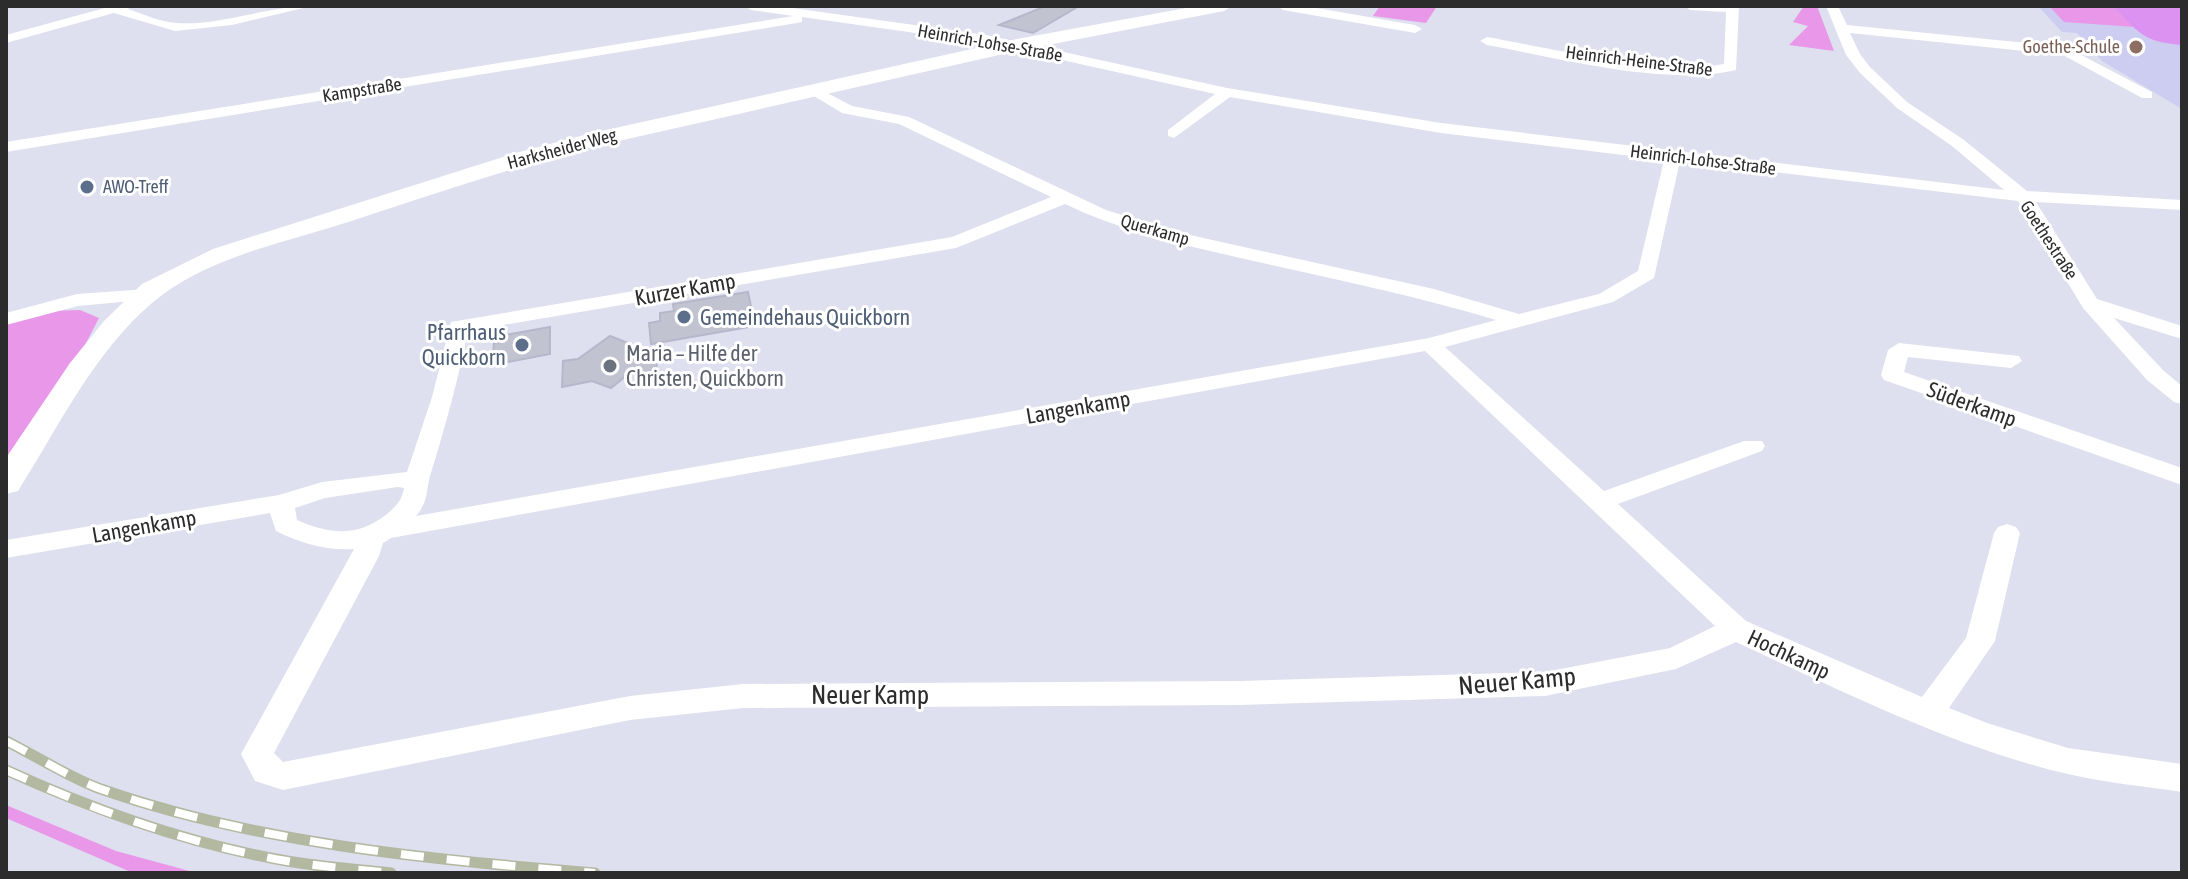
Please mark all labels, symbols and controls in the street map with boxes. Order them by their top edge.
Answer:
street label: Heinrich-Lohse-Straße [916,19,1064,66]
place label: Goethe-Schule [2023,36,2120,57]
marker: Goethe-Schule [2127,38,2145,56]
street label: Heinrich-Heine-Straße [1564,41,1714,80]
street label: Kampstraße [321,73,403,106]
street label: Harksheider Weg [505,124,619,173]
street label: Heinrich-Lohse-Straße [1629,140,1777,179]
place label: AWO-Treff [103,176,169,197]
marker: AWO-Treff [78,178,96,196]
street label: Goethestraße [2016,196,2083,283]
street label: Querkamp [1118,210,1192,249]
street label: Kurzer Kamp [633,267,737,311]
place label: Gemeindehaus Quickborn [700,304,910,330]
marker: Gemeindehaus Quickborn [675,308,693,326]
place label: Pfarrhaus Quickborn [422,319,506,370]
marker: Pfarrhaus Quickborn [513,336,531,354]
place label: Maria – Hilfe der Christen, Quickborn [626,340,784,391]
marker: Maria – Hilfe der Christen, Quickborn [601,357,619,375]
street label: Süderkamp [1924,376,2020,432]
street label: Langenkamp [1024,385,1132,429]
street label: Langenkamp [90,504,198,548]
street label: Hochkamp [1744,624,1834,684]
street label: Neuer Kamp [1457,661,1577,701]
street label: Neuer Kamp [811,680,929,710]

